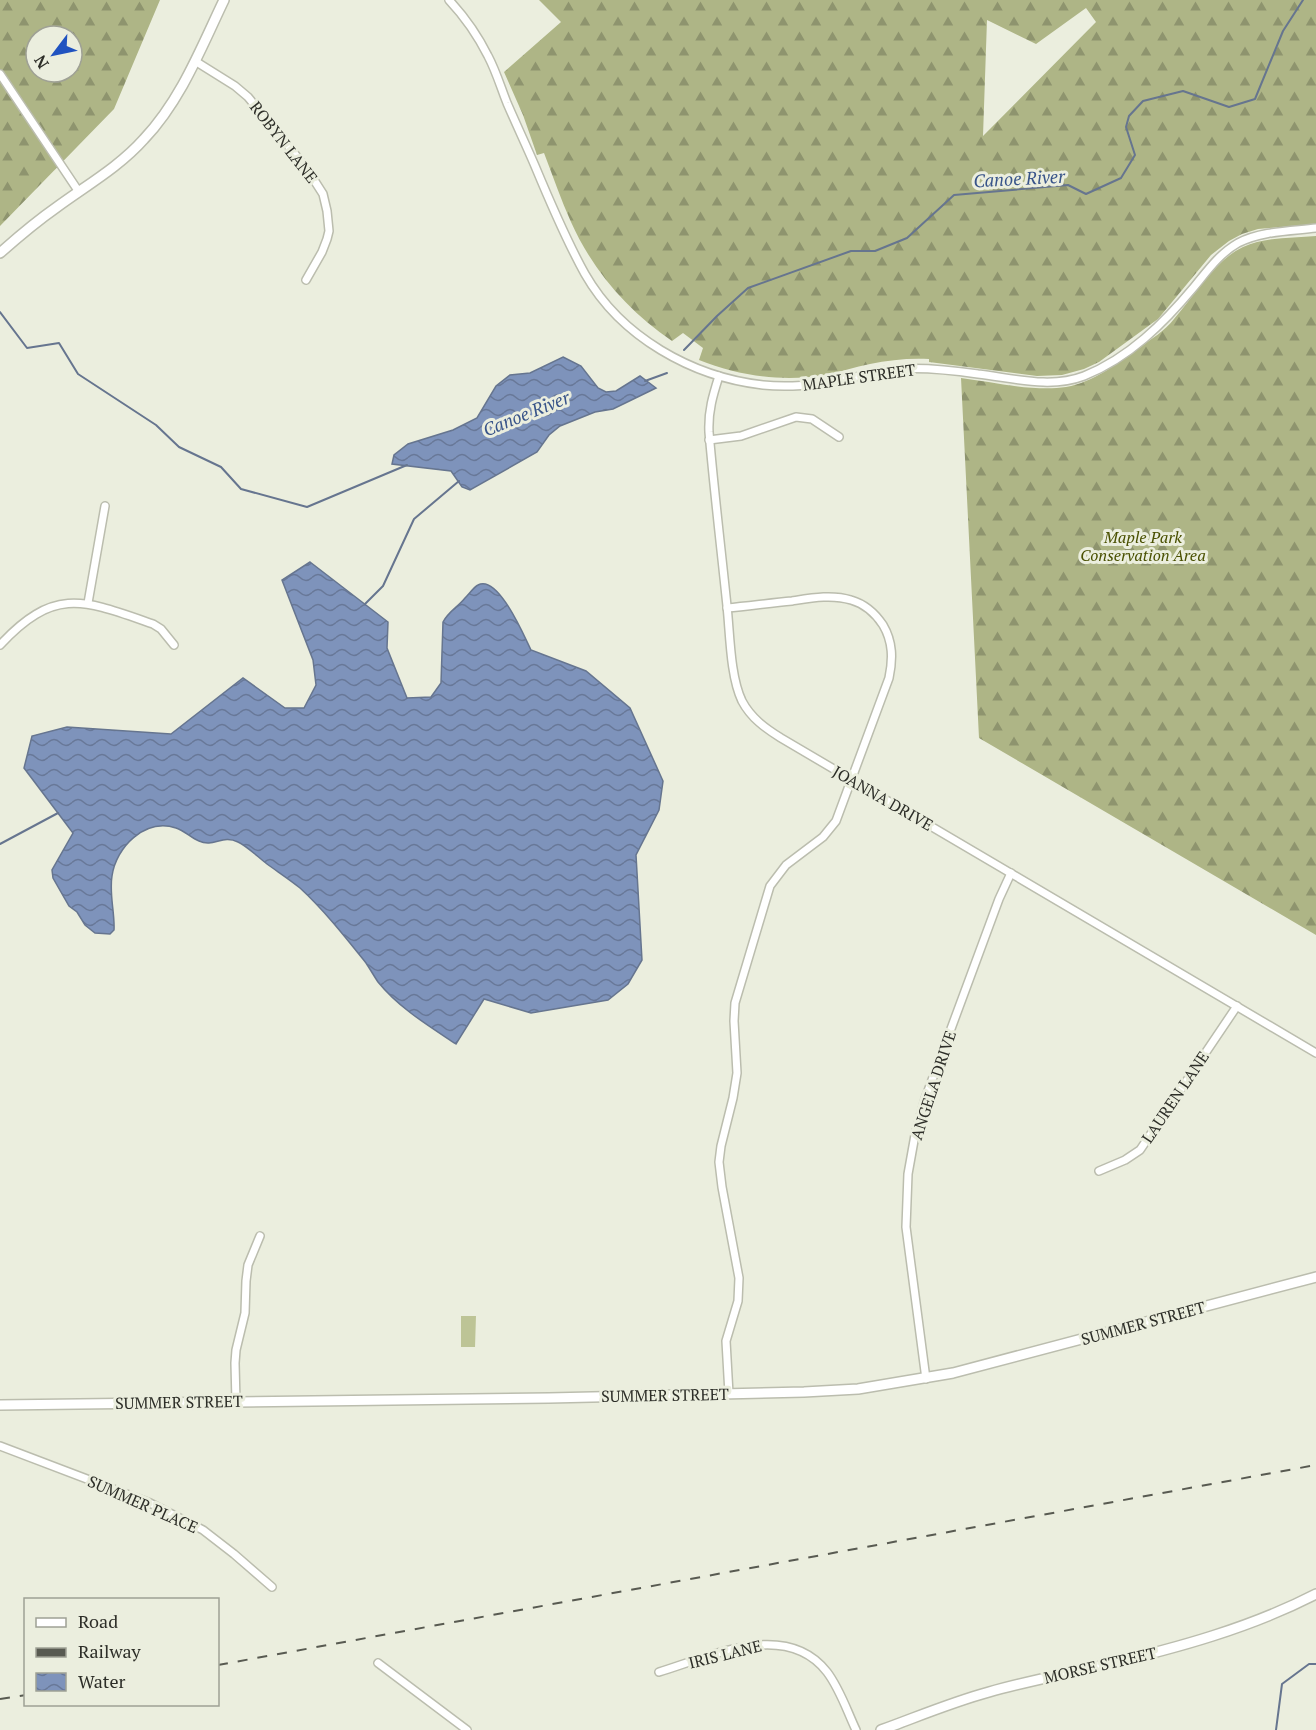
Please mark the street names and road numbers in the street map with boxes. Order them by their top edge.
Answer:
street label: ROBYN LANE [245,97,323,187]
street label: MAPLE STREET [801,358,917,396]
street label: JOANNA DRIVE [829,760,937,836]
street label: ANGELA DRIVE [905,1028,961,1142]
street label: LAUREN LANE [1136,1047,1214,1147]
street label: SUMMER STREET [1078,1296,1208,1350]
street label: SUMMER STREET [601,1383,729,1407]
street label: SUMMER STREET [115,1390,243,1414]
street label: SUMMER PLACE [84,1470,202,1538]
street label: IRIS LANE [686,1634,764,1674]
street label: MORSE STREET [1042,1641,1159,1689]

